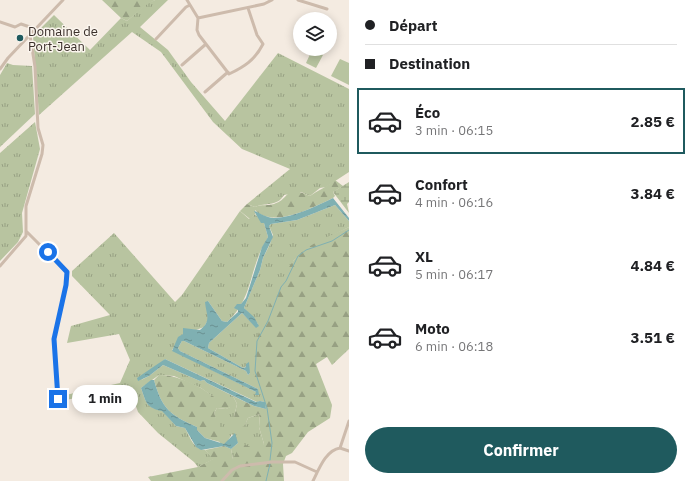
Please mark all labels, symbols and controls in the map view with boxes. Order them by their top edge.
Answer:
map controls [293,12,337,56]
button: layers [293,12,337,56]
text: Départ [389,16,437,35]
place label: Domaine de Port-Jean [28,23,98,55]
marker: Domaine de Port-Jean [15,33,25,43]
text: Destination [389,54,470,73]
icon: car [367,103,403,139]
text: Éco [415,103,440,122]
text: 2.85 € [630,112,675,131]
text: 3 min · 06:15 [415,122,493,139]
icon: car [367,175,403,211]
text: Confort [415,175,468,194]
text: 3.84 € [630,184,675,203]
text: 4 min · 06:16 [415,194,493,211]
route start [39,243,57,261]
icon: car [367,247,403,283]
text: XL [415,247,433,266]
text: 4.84 € [630,256,675,275]
text: 5 min · 06:17 [415,266,493,283]
icon: car [367,319,403,355]
text: Moto [415,319,450,338]
text: 3.51 € [630,328,675,347]
text: 6 min · 06:18 [415,338,493,355]
callout: 1 min [72,385,138,413]
route end [49,390,67,408]
text: 1 min [88,390,122,407]
button: Confirmer [365,427,677,473]

